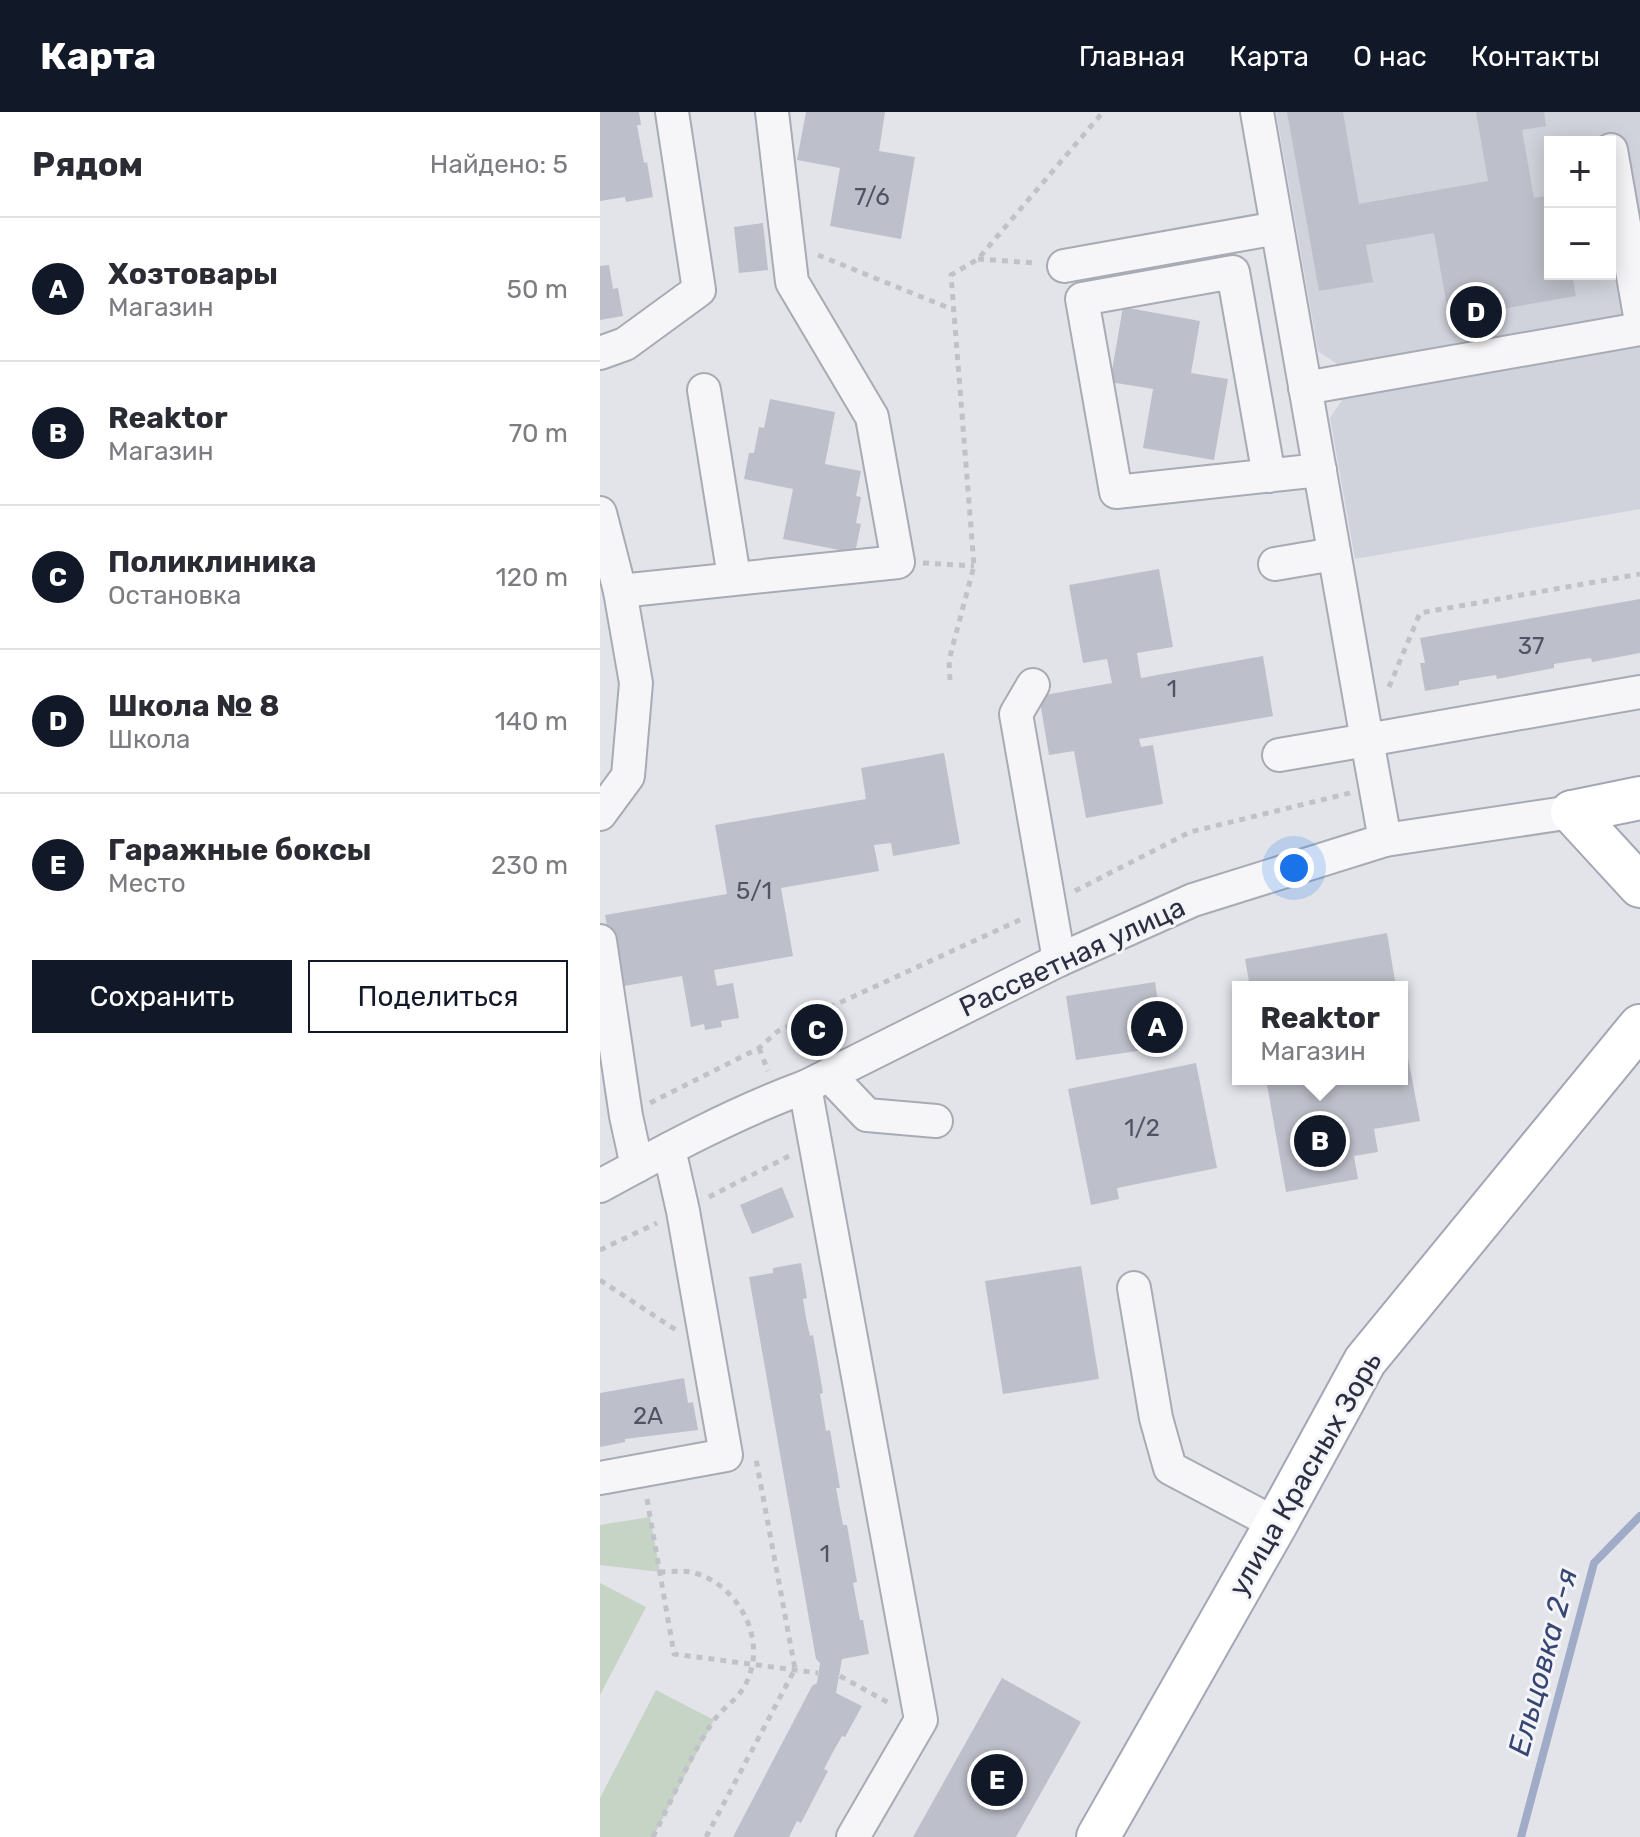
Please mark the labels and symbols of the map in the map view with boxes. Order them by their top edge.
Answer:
house number: 7/6 [854,183,890,211]
pin: D [1450,282,1502,342]
house number: 37 [1518,632,1544,660]
house number: 1 [1167,675,1177,703]
your location [1274,848,1314,888]
house number: 5/1 [736,877,772,905]
street label: Рассветная улица [954,890,1190,1024]
pin: A [1131,997,1183,1057]
pin: C [791,1000,843,1060]
pin: B [1294,1111,1346,1171]
house number: 1/2 [1124,1114,1160,1142]
street label: улица Красных Зорь [1222,1346,1388,1602]
house number: 2А [633,1402,663,1430]
house number: 1 [820,1540,830,1568]
water label: Ельцовка 2-я [1501,1564,1585,1760]
pin: E [971,1750,1023,1810]

